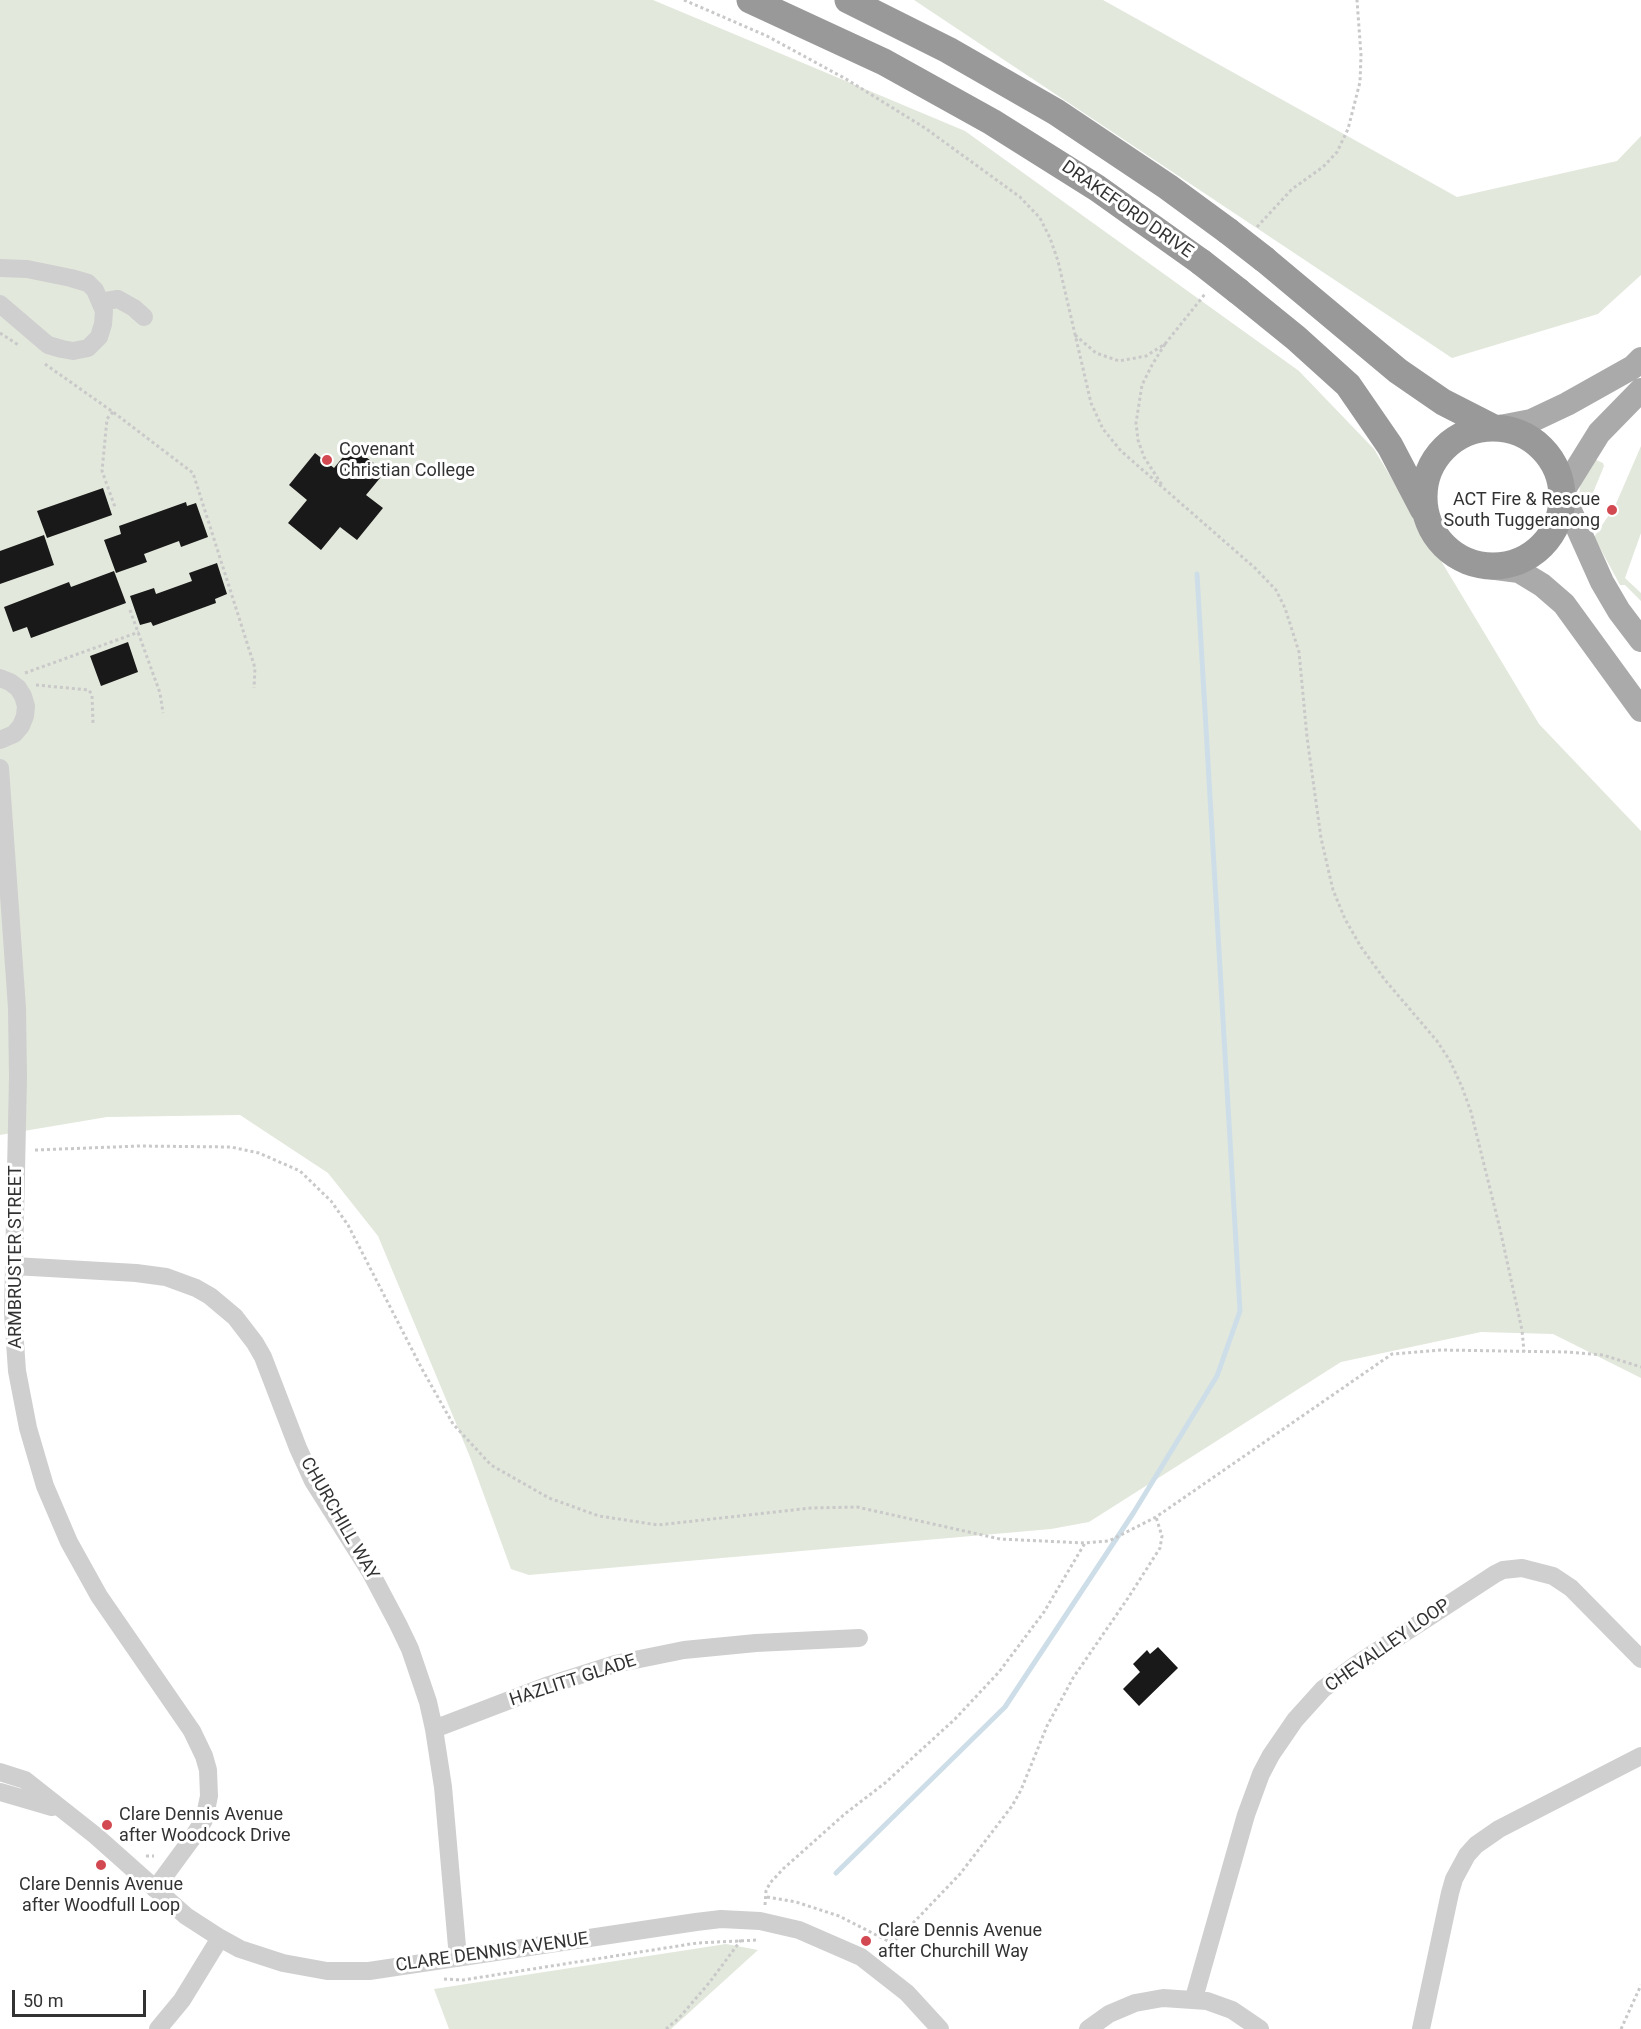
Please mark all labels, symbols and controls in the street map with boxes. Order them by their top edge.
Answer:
street label: DRAKEFORD DRIVE [1057,157,1197,263]
place label: Covenant Christian College [339,439,475,482]
marker: Covenant Christian College [320,453,334,467]
place label: ACT Fire & Rescue South Tuggeranong [1443,489,1600,532]
marker: ACT Fire & Rescue South Tuggeranong [1605,503,1619,517]
street label: ARMBRUSTER STREET [5,1165,27,1349]
street label: CHURCHILL WAY [295,1454,383,1584]
street label: CHEVALLEY LOOP [1321,1595,1455,1697]
street label: HAZLITT GLADE [507,1650,639,1712]
place label: Clare Dennis Avenue after Woodcock Drive [119,1804,291,1846]
marker: Clare Dennis Avenue after Woodcock Drive [100,1818,114,1832]
marker: Clare Dennis Avenue after Woodfull Loop [94,1858,108,1872]
place label: Clare Dennis Avenue after Woodfull Loop [19,1874,183,1916]
place label: Clare Dennis Avenue after Churchill Way [878,1920,1042,1962]
street label: CLARE DENNIS AVENUE [394,1929,590,1977]
marker: Clare Dennis Avenue after Churchill Way [859,1934,873,1948]
scale bar [15,1978,148,2016]
text: 50 m [23,1990,63,2011]

